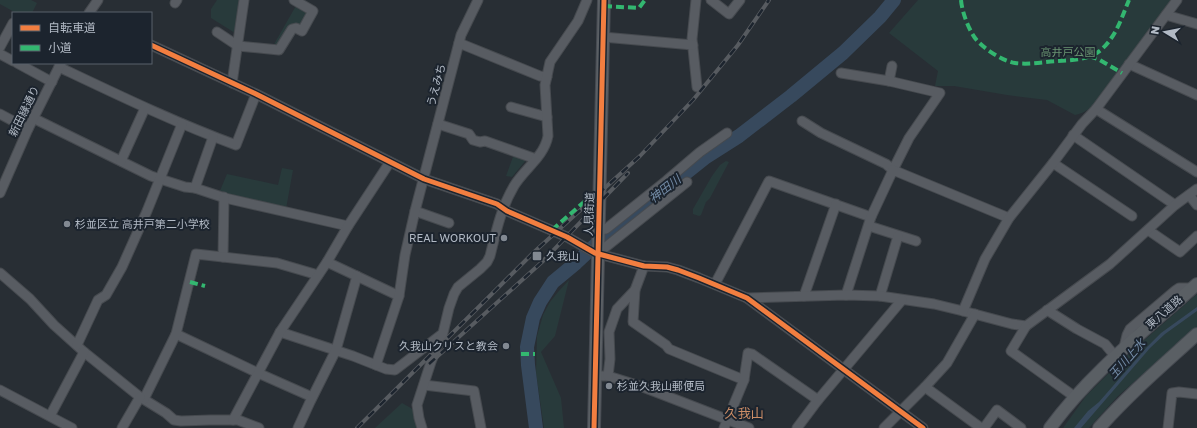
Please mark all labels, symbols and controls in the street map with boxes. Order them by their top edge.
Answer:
legend [12,12,152,64]
north arrow [1145,12,1185,52]
text: 自転車道 [48,20,96,35]
text: N [1148,25,1162,35]
text: 小道 [48,40,72,55]
park label: 高井戸公園 [1041,45,1096,58]
street label: うえみち [424,62,447,108]
street label: 新田縁通り [6,83,41,138]
water label: 神田川 [646,170,685,206]
street label: 人見街道 [581,192,596,236]
place label: 杉並区立 高井戸第二小学校 [75,217,210,230]
marker: 杉並区立 高井戸第二小学校 [62,219,72,229]
place label: REAL WORKOUT [409,231,496,244]
marker: REAL WORKOUT [499,233,509,243]
place label: 久我山 [546,249,579,262]
marker: 久我山 [531,250,543,262]
street label: 東八道路 [1143,292,1185,331]
water label: 玉川上水 [1105,334,1150,382]
place label: 久我山クリスと教会 [399,339,498,352]
marker: 久我山クリスと教会 [501,341,511,351]
place label: 杉並久我山郵便局 [617,379,705,392]
marker: 杉並久我山郵便局 [604,381,614,391]
district label: 久我山 [724,405,764,421]

